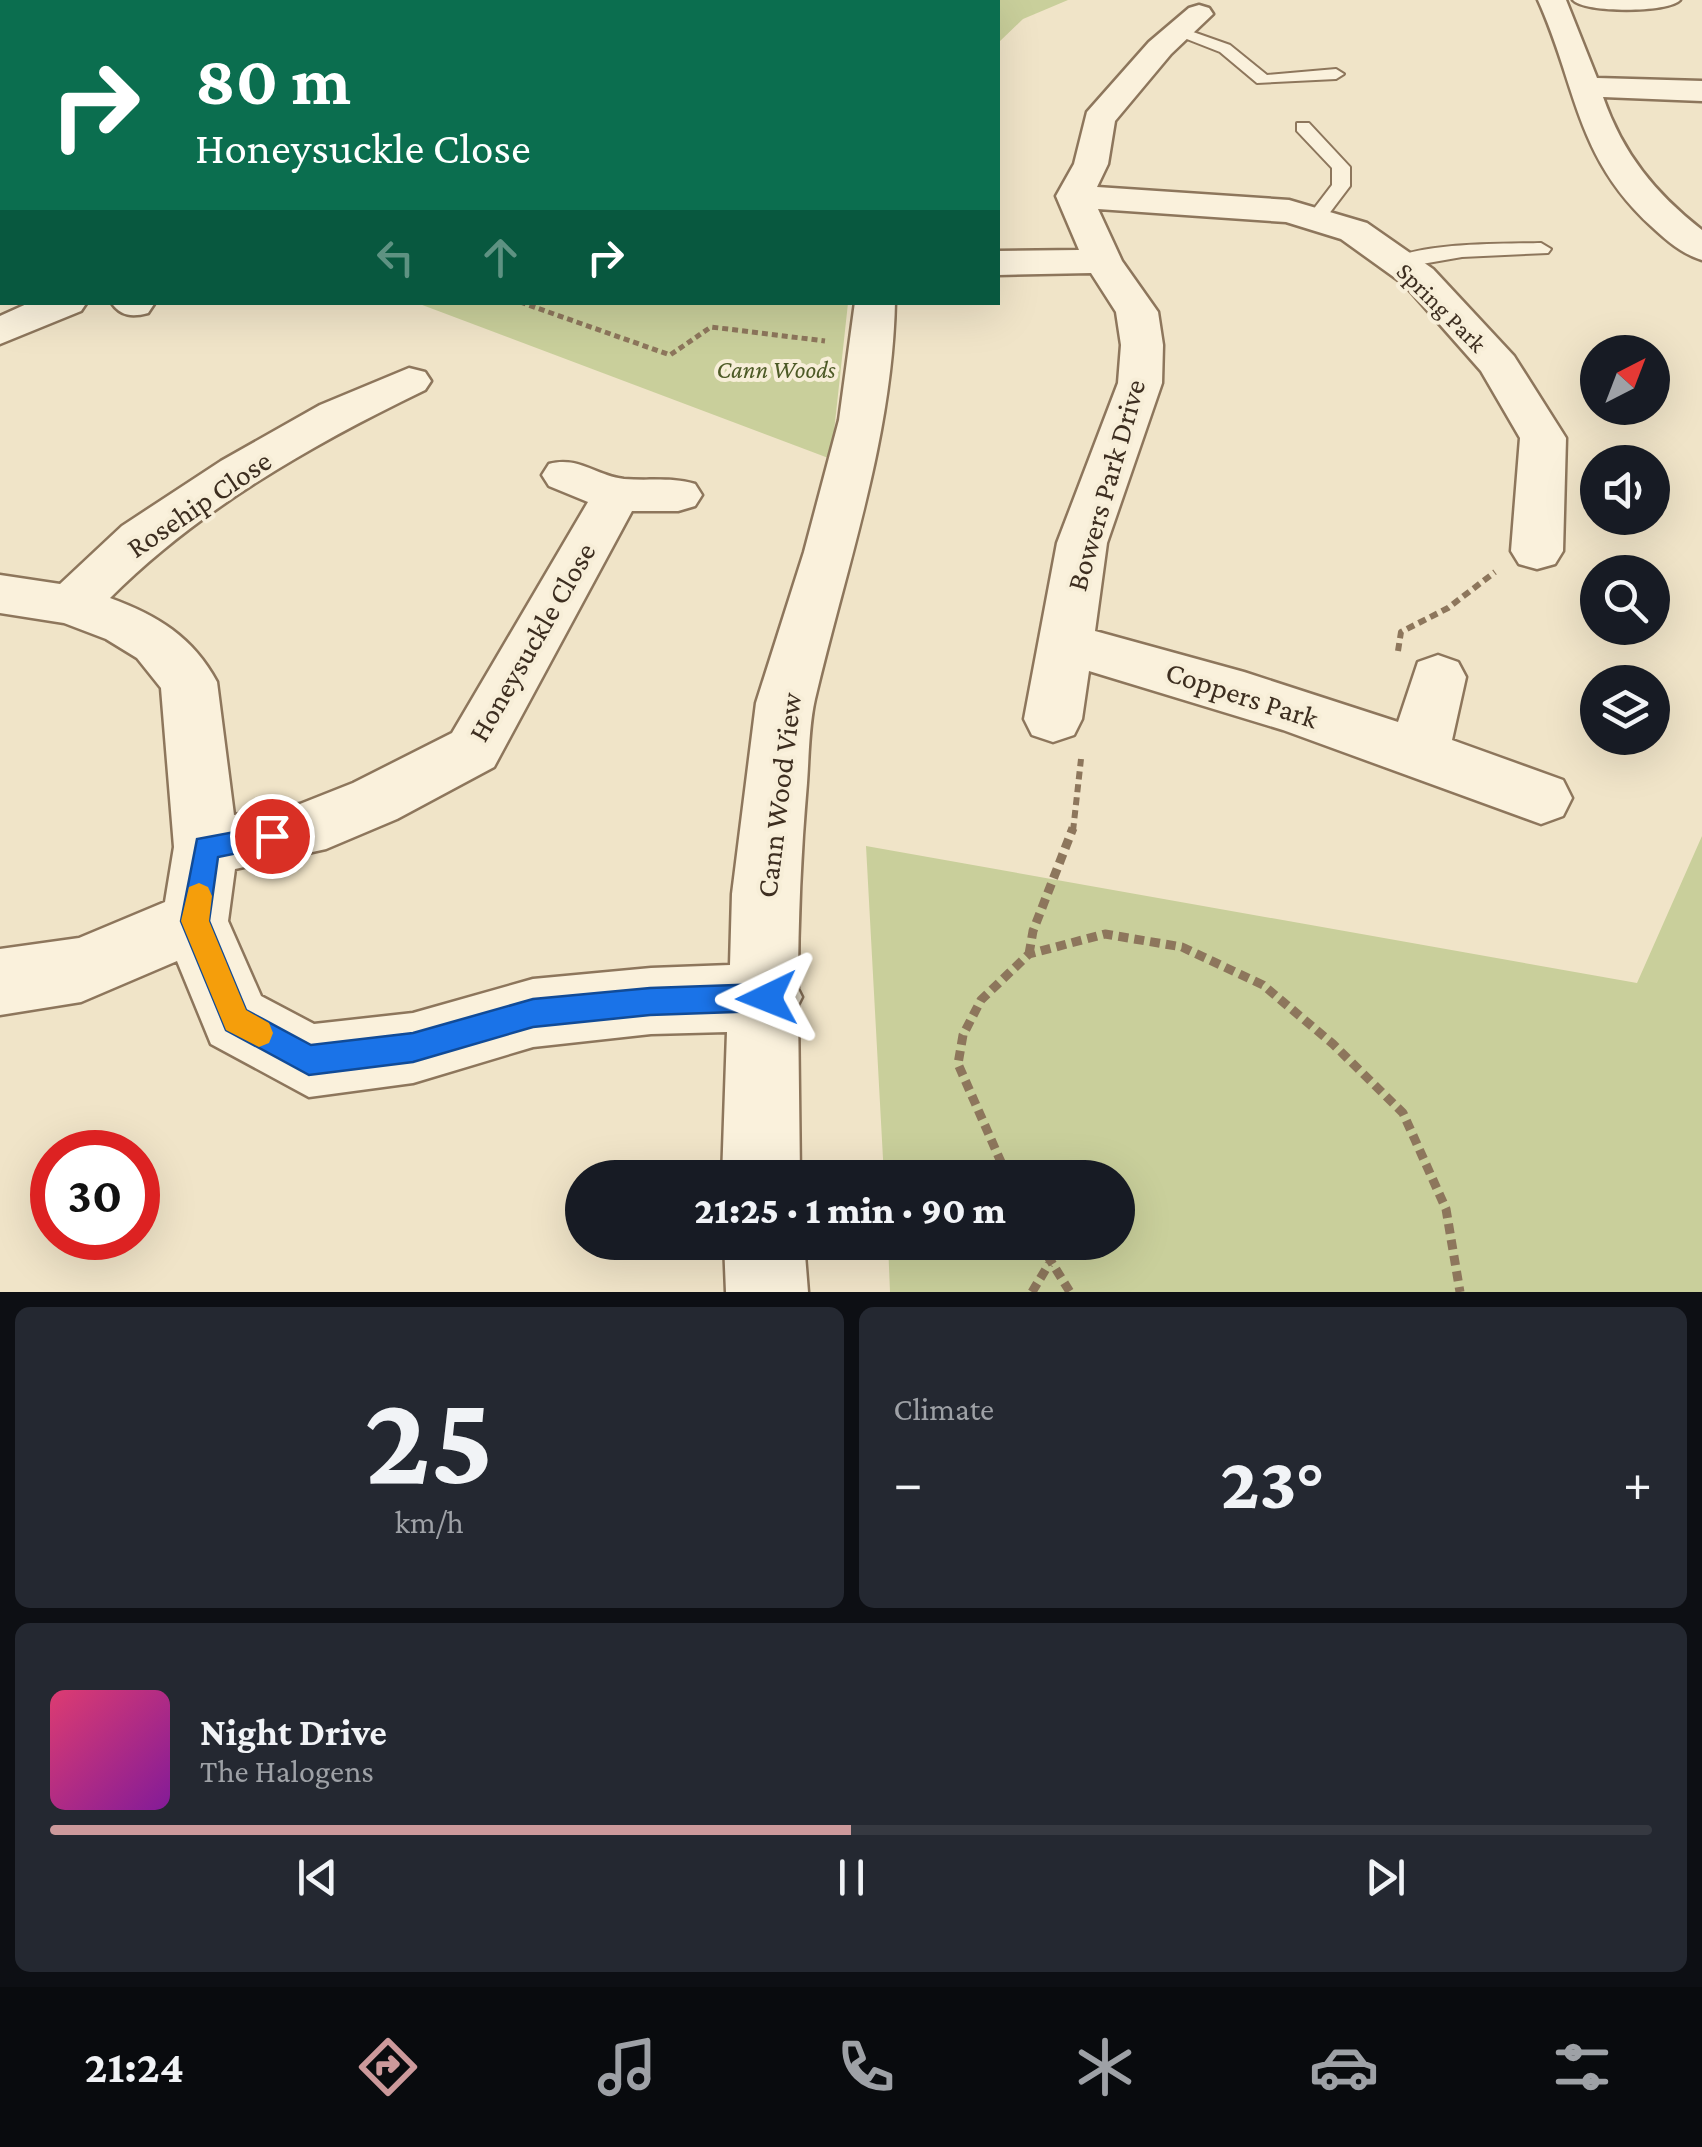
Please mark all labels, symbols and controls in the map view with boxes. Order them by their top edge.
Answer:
icon: right [30,40,160,170]
text: 80 m [195,41,351,119]
text: Honeysuckle Close [195,123,531,173]
icon: left [368,230,423,285]
icon: ahead [473,230,528,285]
icon: right [578,230,633,285]
street label: Spring Park [1391,257,1492,358]
north arrow [1580,335,1670,425]
map controls [1580,335,1670,755]
park label: Cann Woods [716,356,836,383]
street label: Bowers Park Drive [1060,375,1151,594]
street label: Rosehip Close [120,443,278,565]
button: sound [1580,445,1670,535]
street label: Honeysuckle Close [461,537,603,747]
button: search [1580,555,1670,645]
street label: Coppers Park [1162,654,1323,736]
button: layers [1580,665,1670,755]
street label: Cann Wood View [750,690,808,899]
pin [230,794,315,879]
icon: arrive [245,809,300,864]
position arrow [715,946,819,1050]
speed limit sign: 30 [30,1130,160,1260]
text: 21:25 · 1 min · 90 m [694,1189,1006,1231]
text: 25 [364,1366,494,1511]
text: Climate [894,1391,994,1427]
text: 23° [1220,1441,1325,1524]
text: − [894,1452,923,1513]
text: + [1623,1452,1652,1513]
text: km/h [395,1504,464,1540]
text: Night Drive [200,1711,387,1753]
text: The Halogens [200,1753,374,1789]
icon: previous [290,1850,345,1905]
icon: pause [824,1850,879,1905]
icon: next [1358,1850,1413,1905]
icon: directions [353,2032,423,2102]
icon: music [592,2032,662,2102]
icon: phone [831,2032,901,2102]
icon: climate [1070,2032,1140,2102]
icon: car [1309,2032,1379,2102]
icon: filters [1547,2032,1617,2102]
text: 21:24 [84,2042,184,2092]

